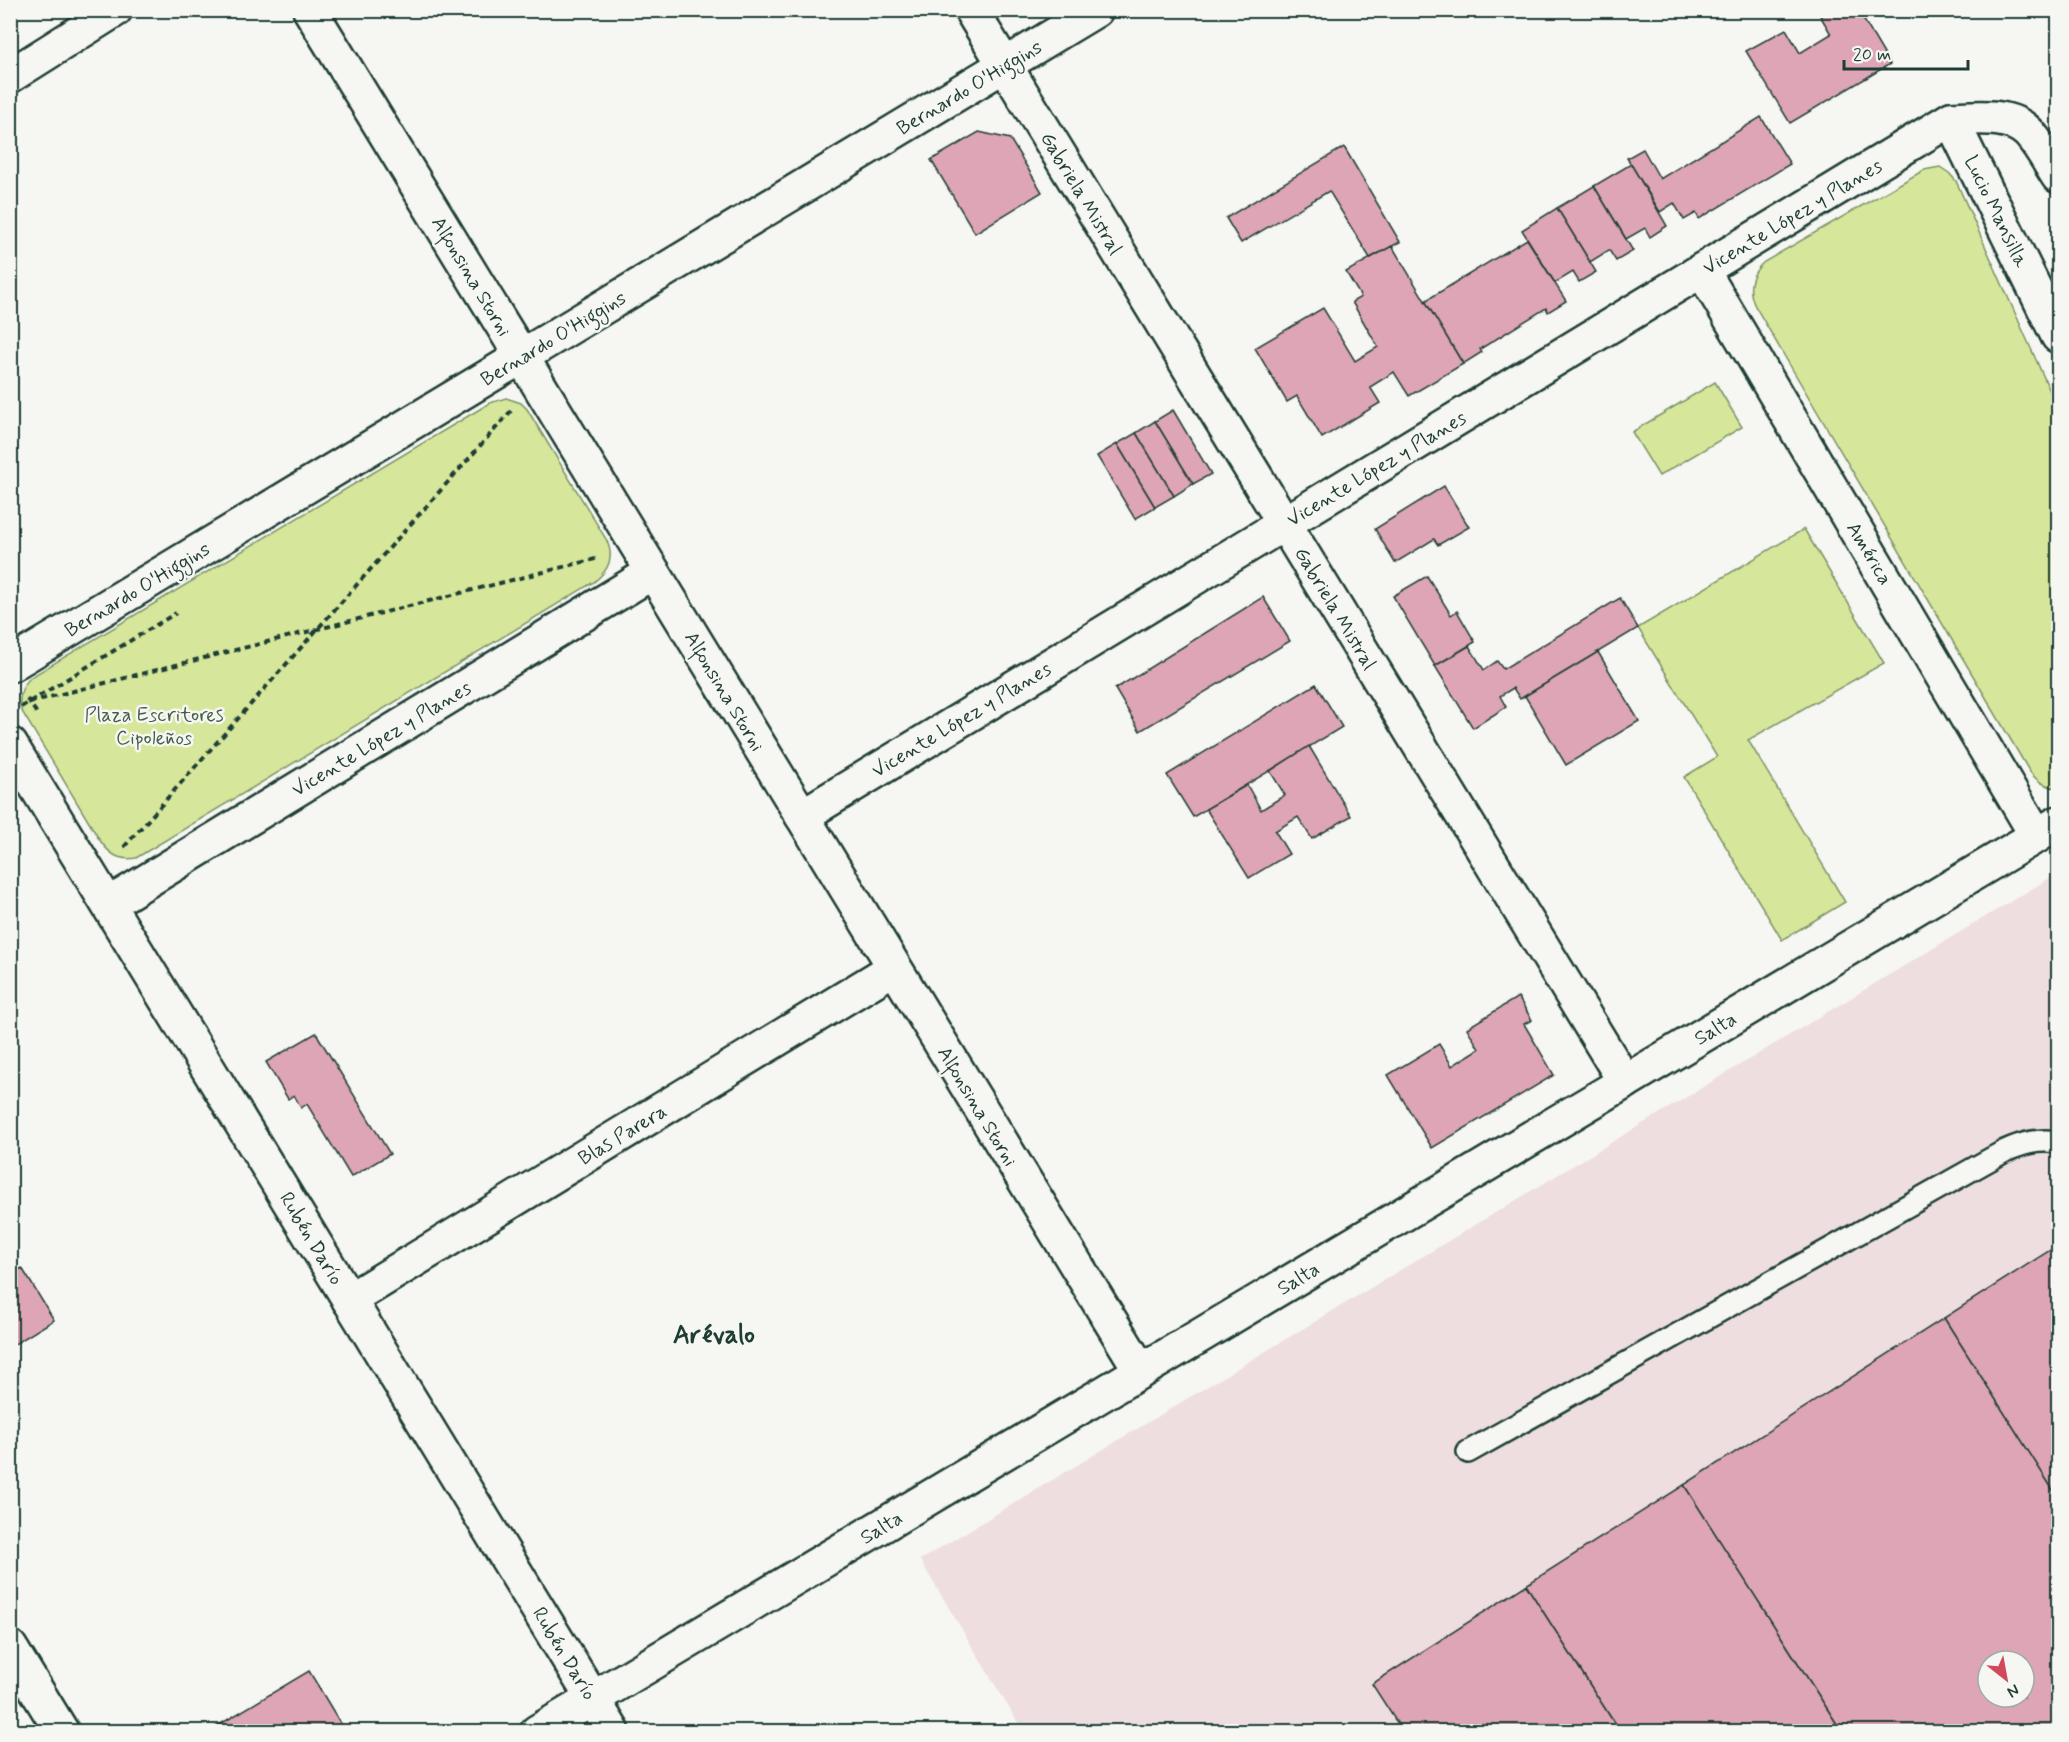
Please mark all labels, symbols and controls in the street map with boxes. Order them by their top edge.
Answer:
scale bar [1844,33,1968,71]
street label: Bernardo O'Higgins [892,34,1049,144]
text: 20 m [1853,43,1891,67]
street label: Gabriela Mistral [1033,127,1128,261]
street label: Lucio Mansilla [1957,151,2035,273]
street label: Vicente López y Planes [1698,153,1888,282]
street label: Alfonsina Storni [423,212,517,343]
street label: Bernardo O'Higgins [476,285,633,395]
street label: Vicente López y Planes [1282,405,1472,534]
street label: América [1839,517,1898,590]
street label: Bernardo O'Higgins [60,536,217,646]
street label: Gabriela Mistral [1287,542,1382,676]
street label: Alfonsina Storni [676,627,770,758]
street label: Vicente López y Planes [867,656,1057,785]
street label: Vicente López y Planes [287,675,477,804]
park label: Plaza Escritores Cipoleños [84,702,224,752]
street label: Salta [1690,1006,1742,1052]
street label: Alfonsina Storni [929,1042,1023,1173]
street label: Blas Parera [573,1098,672,1172]
street label: Rubén Darío [272,1187,349,1290]
street label: Salta [1273,1256,1325,1302]
district label: Arévalo [673,1319,755,1353]
street label: Salta [856,1505,908,1551]
street label: Rubén Darío [525,1602,602,1705]
north arrow [1976,1649,2036,1709]
text: N [2003,1679,2023,1702]

